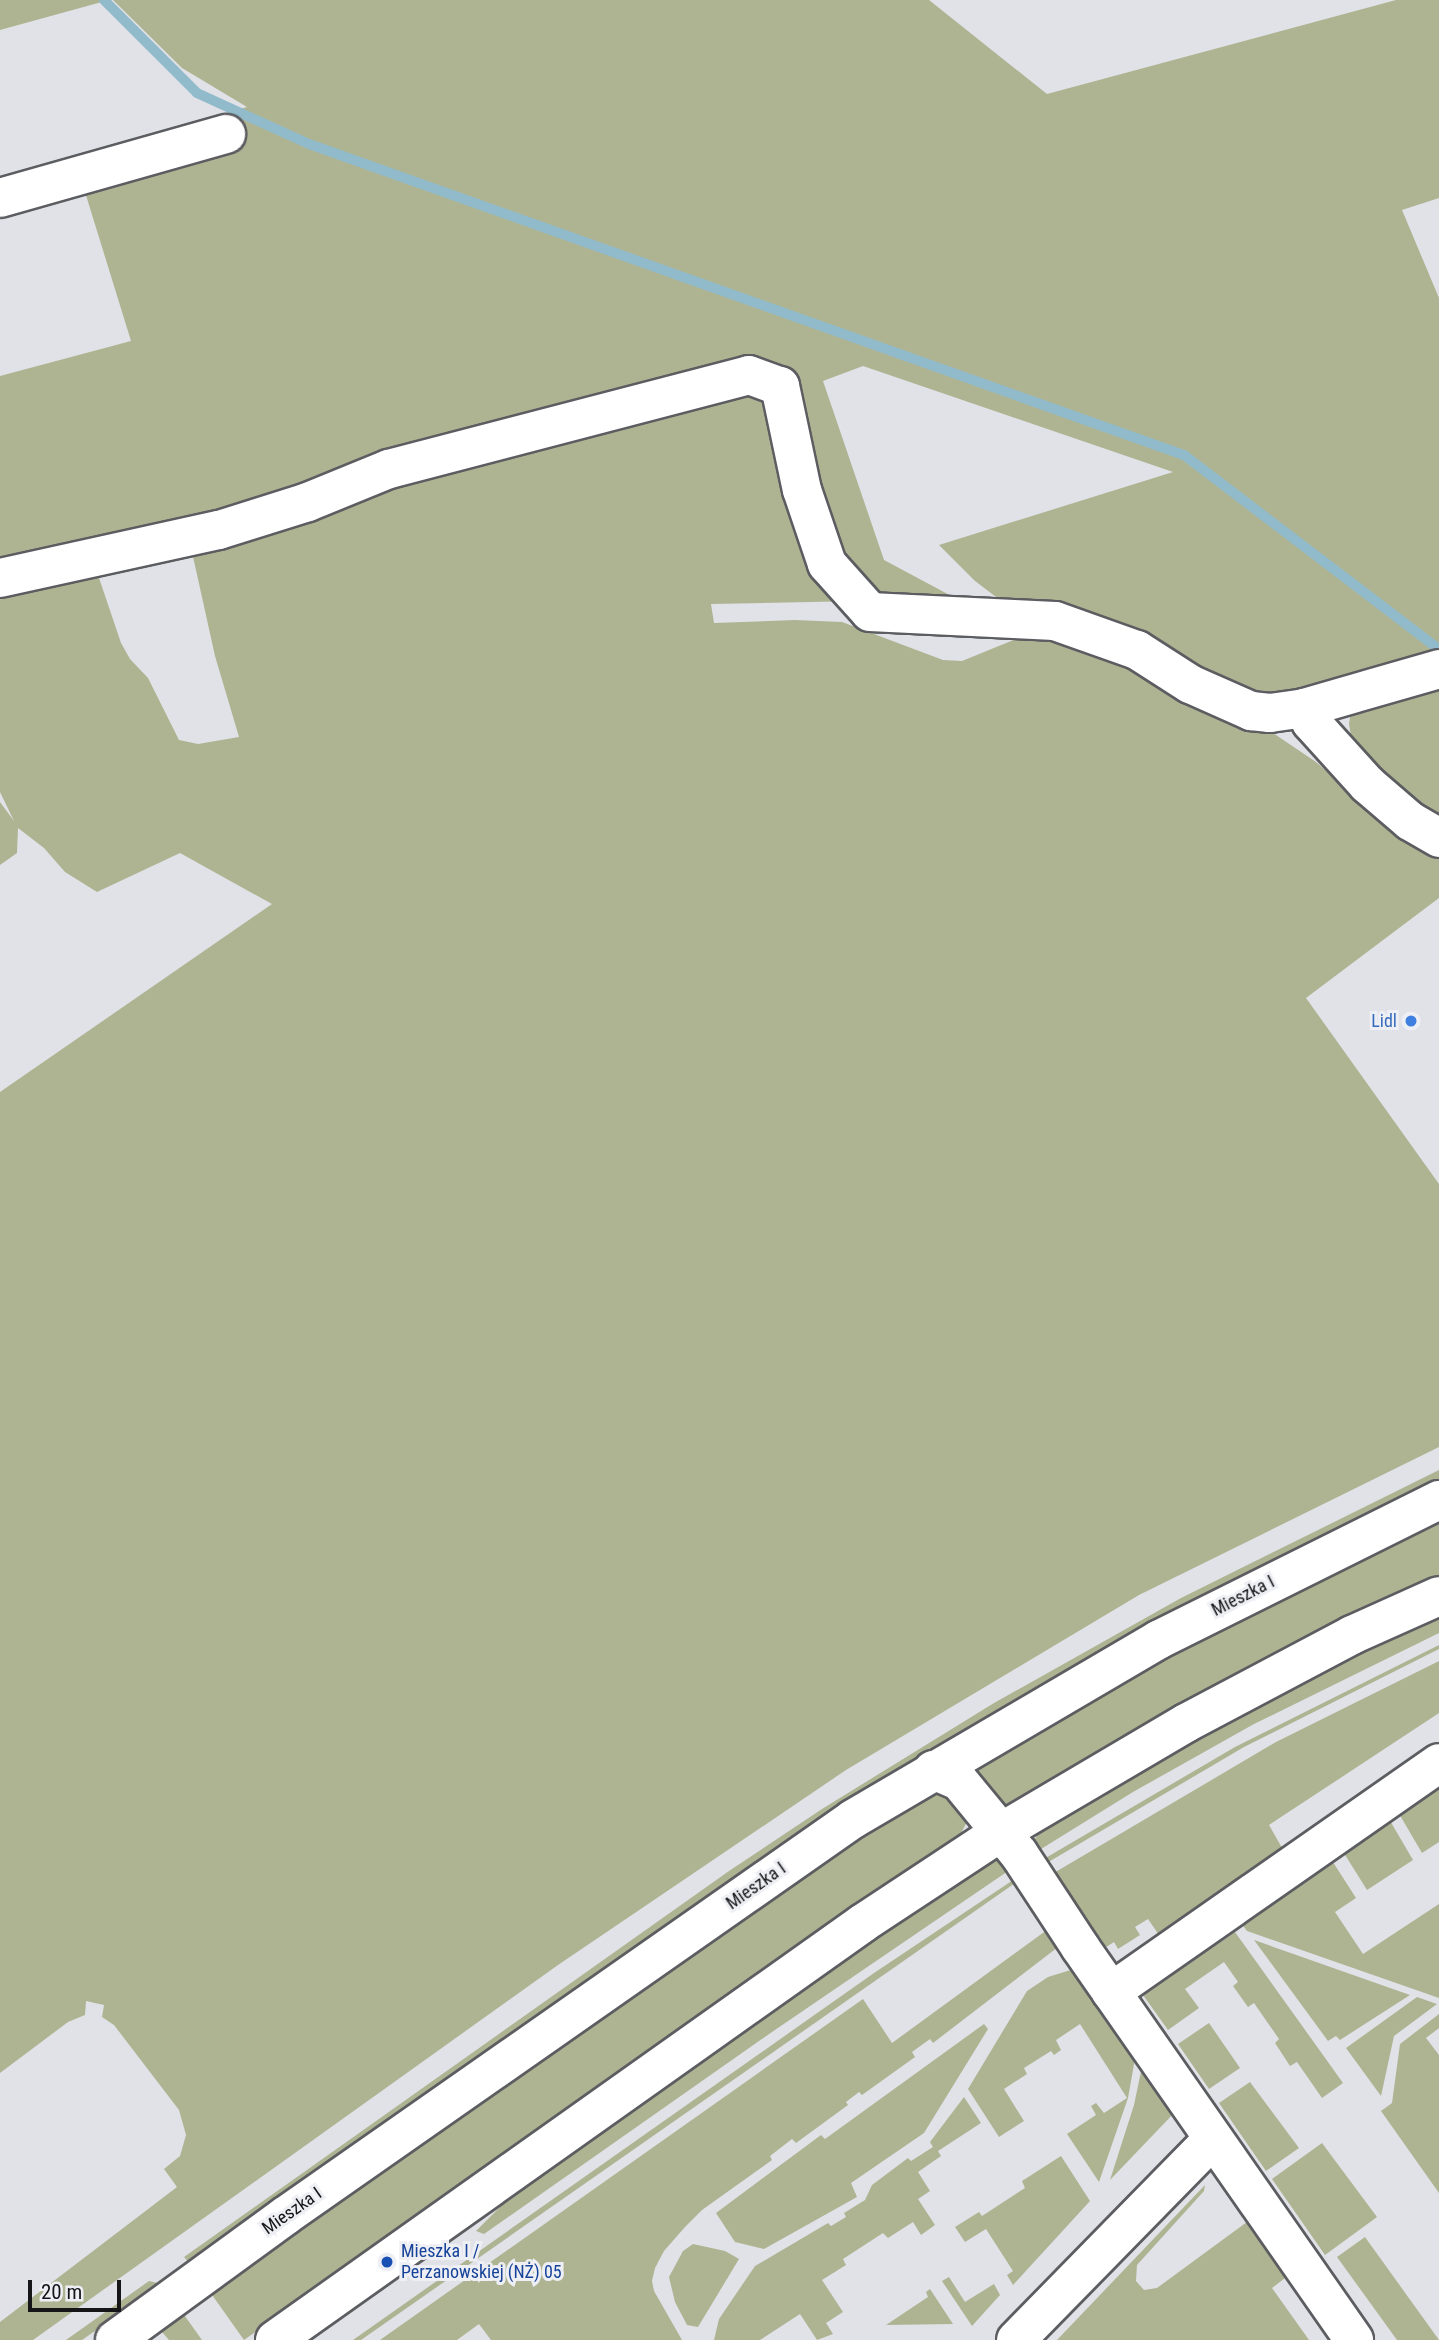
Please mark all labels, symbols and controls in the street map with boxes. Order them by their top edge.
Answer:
place label: Lidl [1371,1010,1397,1032]
marker: Lidl [1403,1013,1419,1029]
street label: Mieszka I [1208,1571,1278,1621]
street label: Mieszka I [722,1858,790,1914]
street label: Mieszka I [258,2183,326,2239]
place label: Mieszka I / Perzanowskiej (NŻ) 05 [401,2241,562,2284]
marker: Mieszka I / Perzanowskiej (NŻ) 05 [379,2254,395,2270]
scale bar [32,2266,124,2310]
text: 20 m [41,2280,82,2304]

